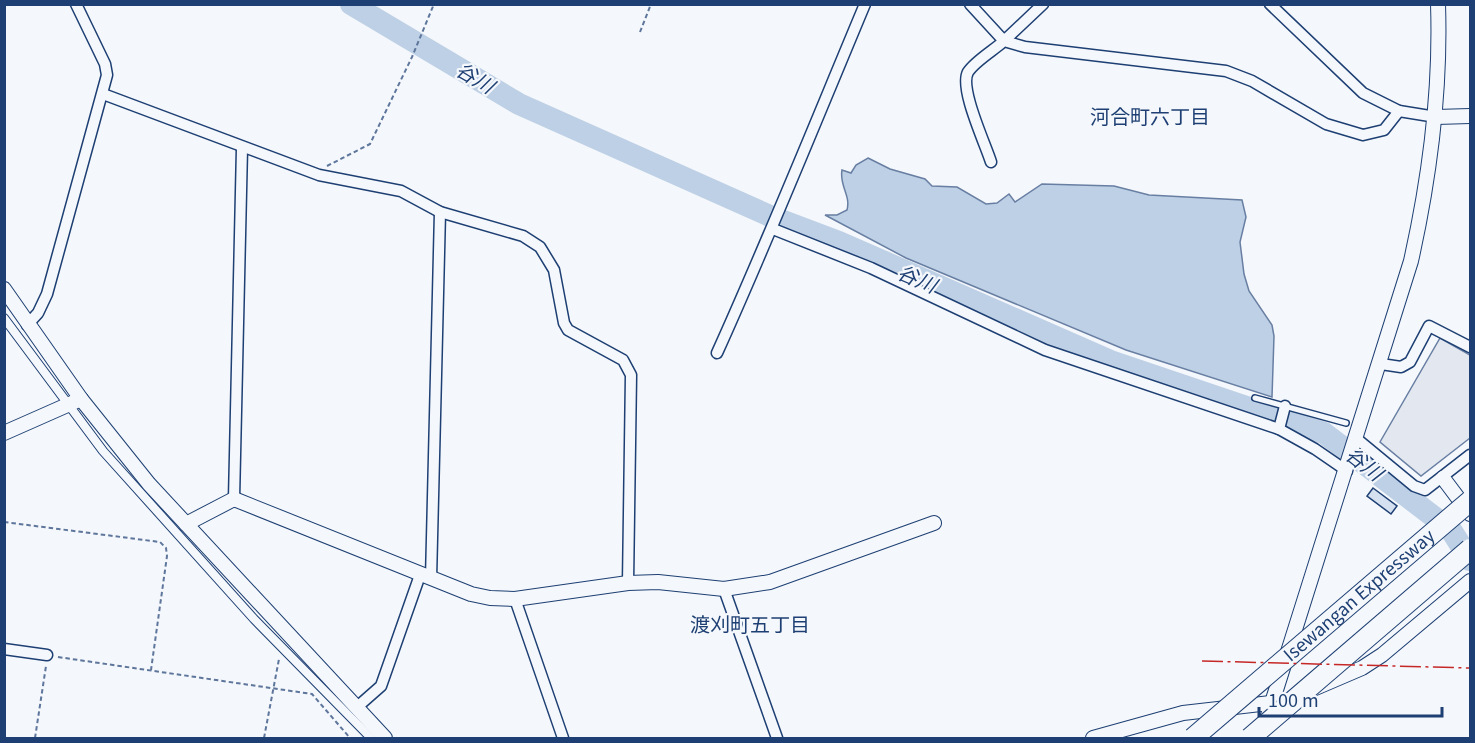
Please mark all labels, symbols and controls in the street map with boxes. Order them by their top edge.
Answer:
water label: 谷川 [451,54,502,100]
district label: 河合町六丁目 [1090,101,1210,130]
water label: 谷川 [894,256,944,300]
water label: 谷川 [1340,439,1391,488]
street label: Isewangan Expressway [1277,522,1440,666]
district label: 渡刈町五丁目 [690,609,810,638]
scale bar [1259,680,1442,718]
text: 100 m [1268,686,1319,712]

